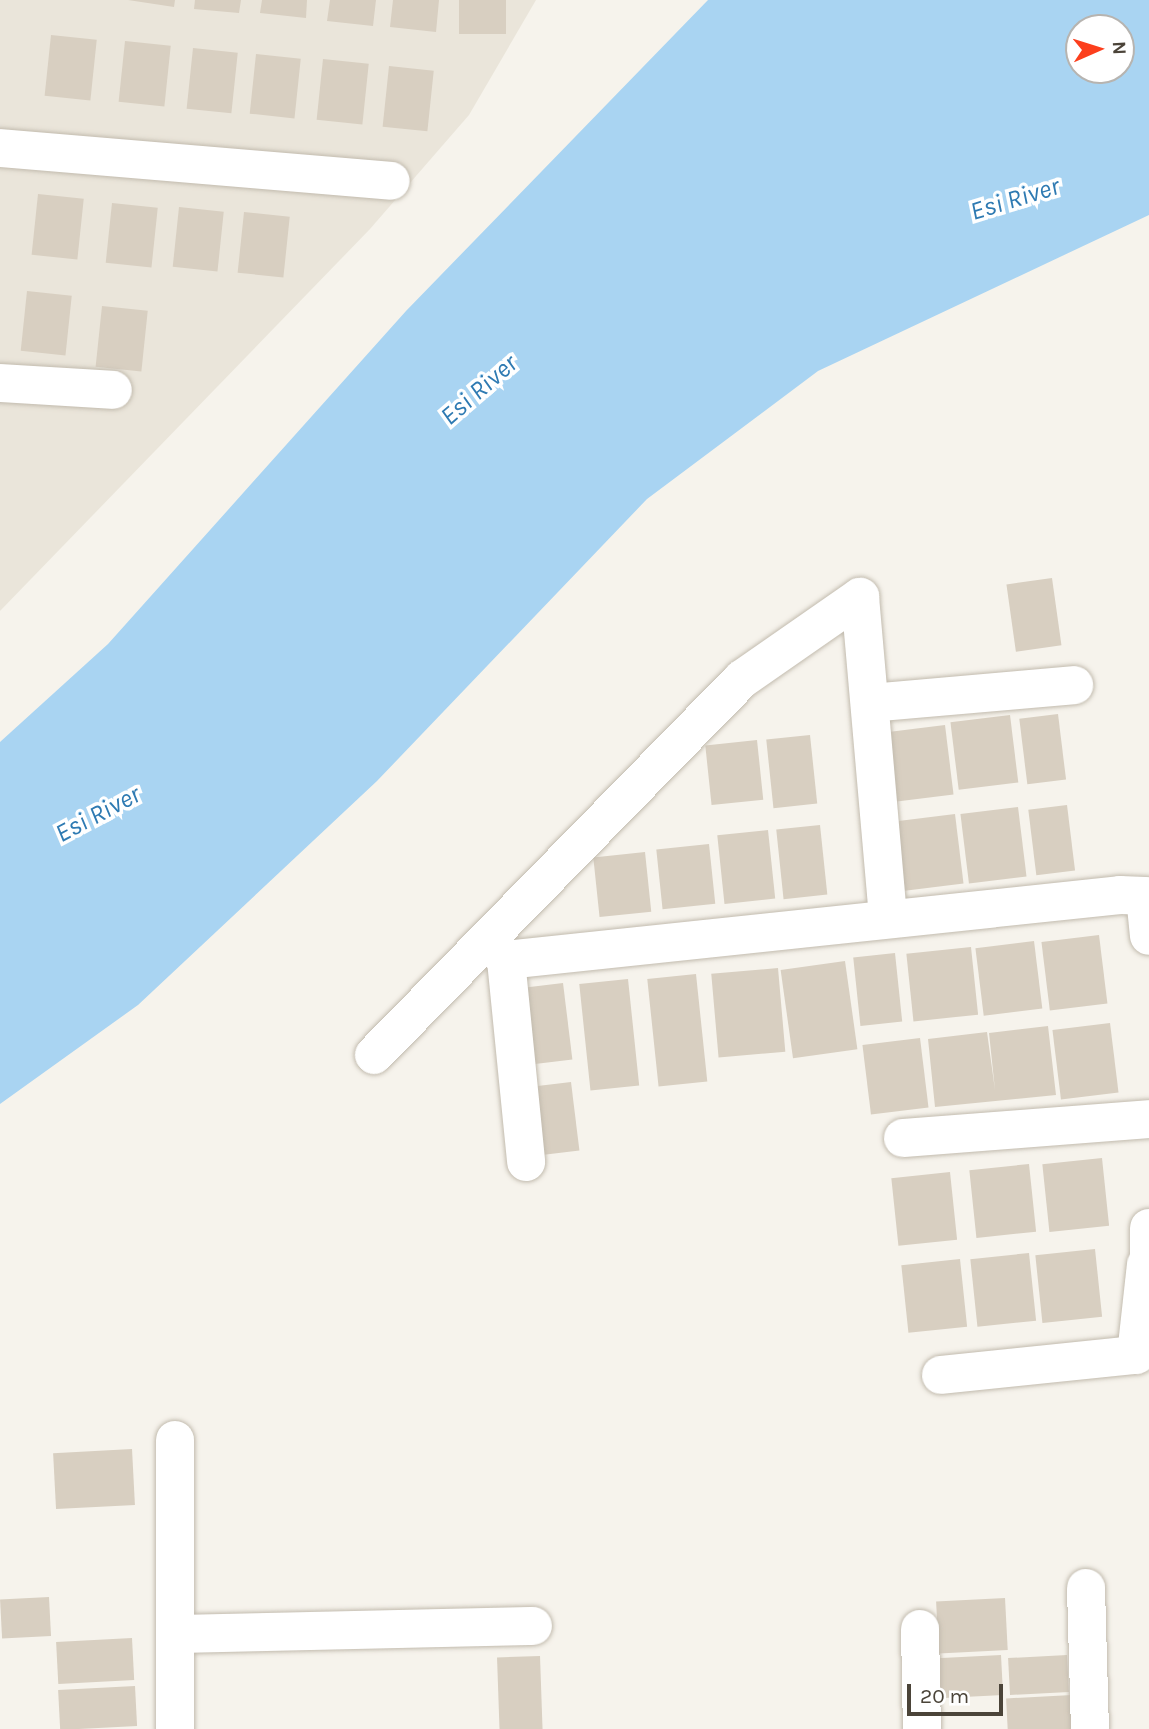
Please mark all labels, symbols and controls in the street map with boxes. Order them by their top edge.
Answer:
north arrow [1065,14,1135,84]
text: N [1108,41,1130,55]
water label: Esi River [966,171,1064,227]
water label: Esi River [434,348,524,432]
water label: Esi River [50,779,146,849]
scale bar [911,1670,1007,1714]
text: 20 m [920,1684,969,1708]

